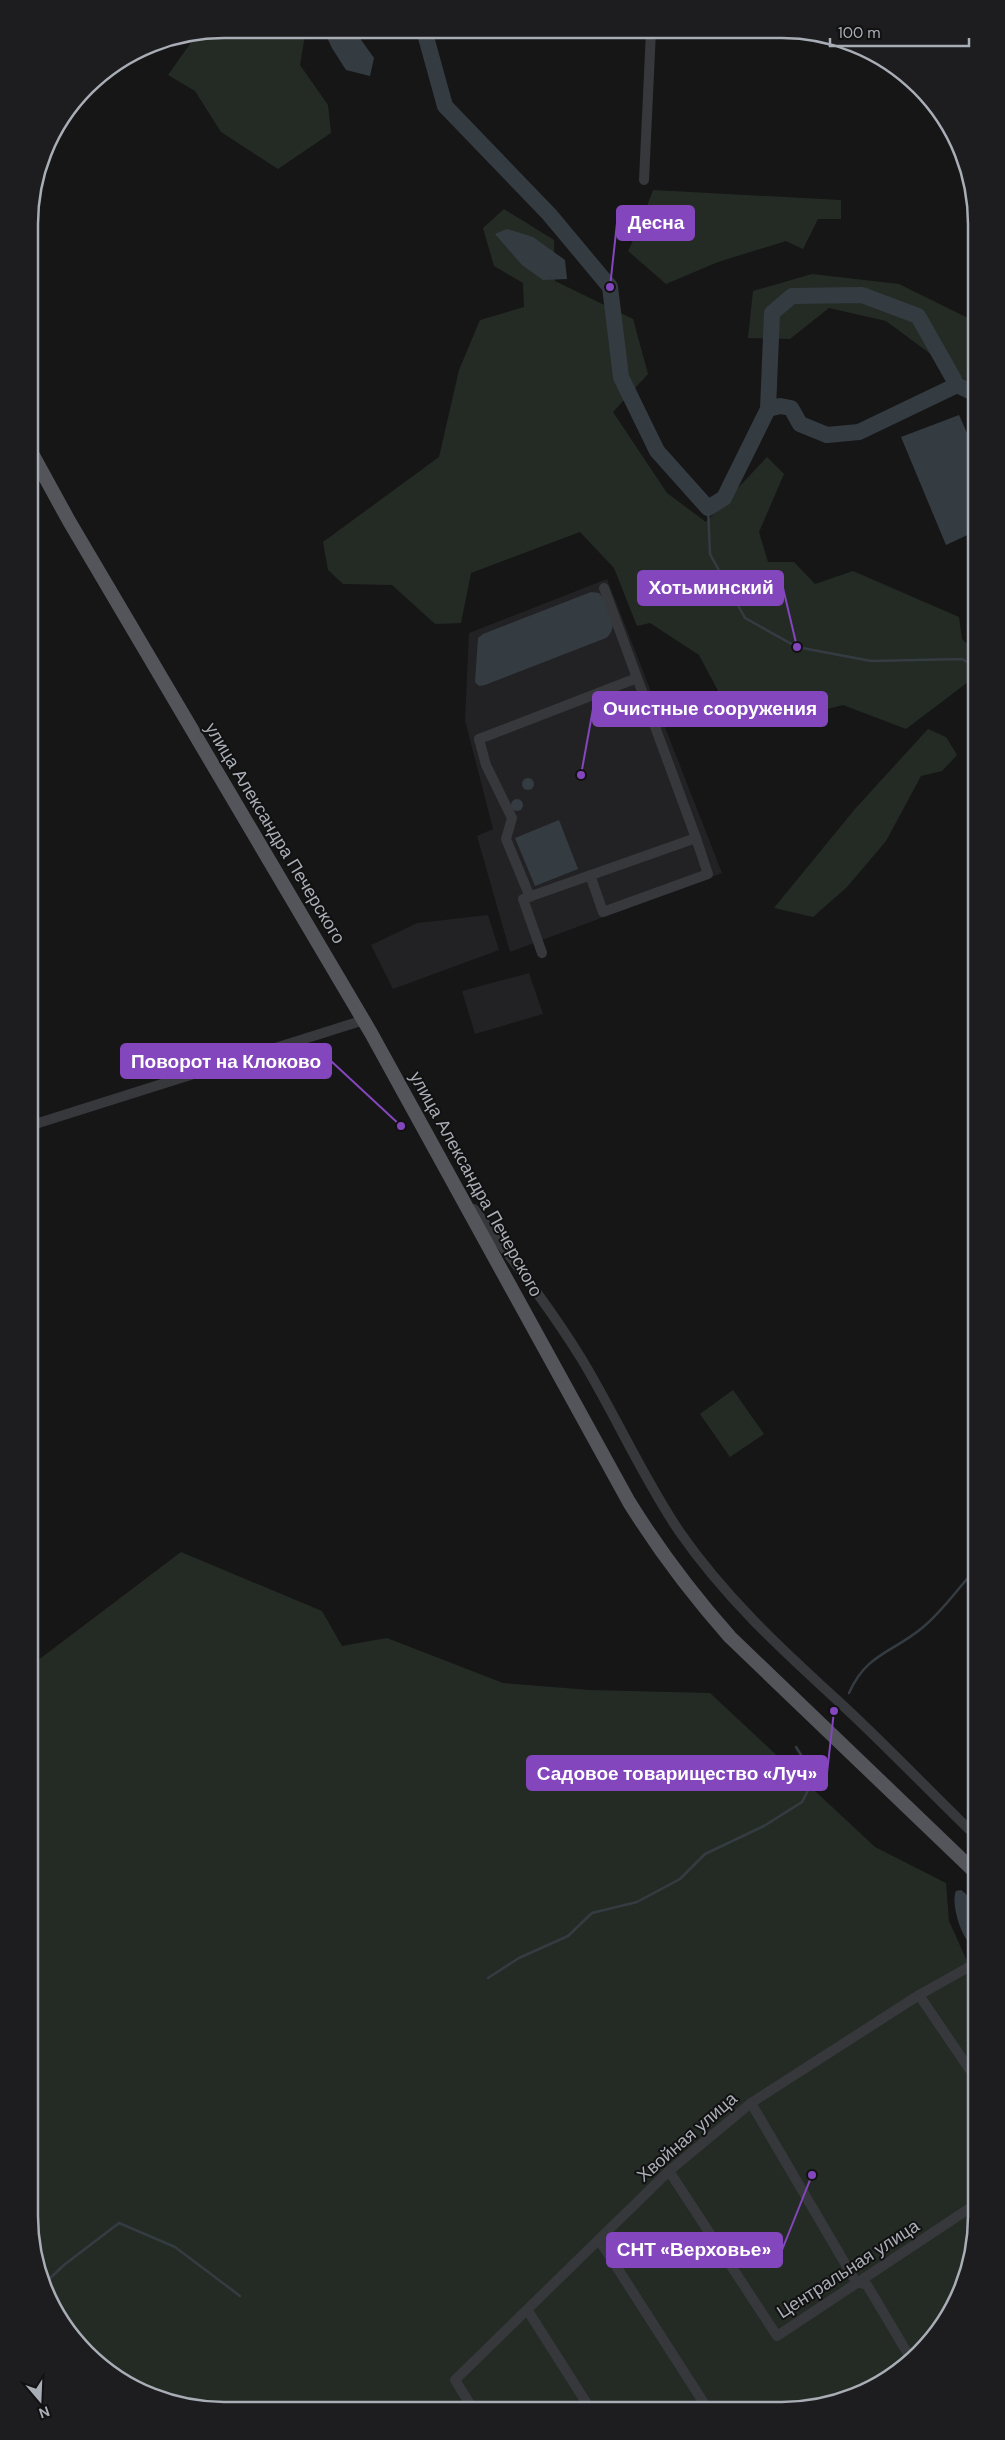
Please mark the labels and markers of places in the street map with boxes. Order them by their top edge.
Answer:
callout: Десна [617,206,694,240]
callout: Хотьминский [638,571,783,605]
callout: Очистные сооружения [593,692,827,726]
callout: Поворот на Клоково [121,1044,331,1078]
callout: Садовое товарищество «Луч» [527,1756,827,1790]
callout: СНТ «Верховье» [607,2233,782,2267]

